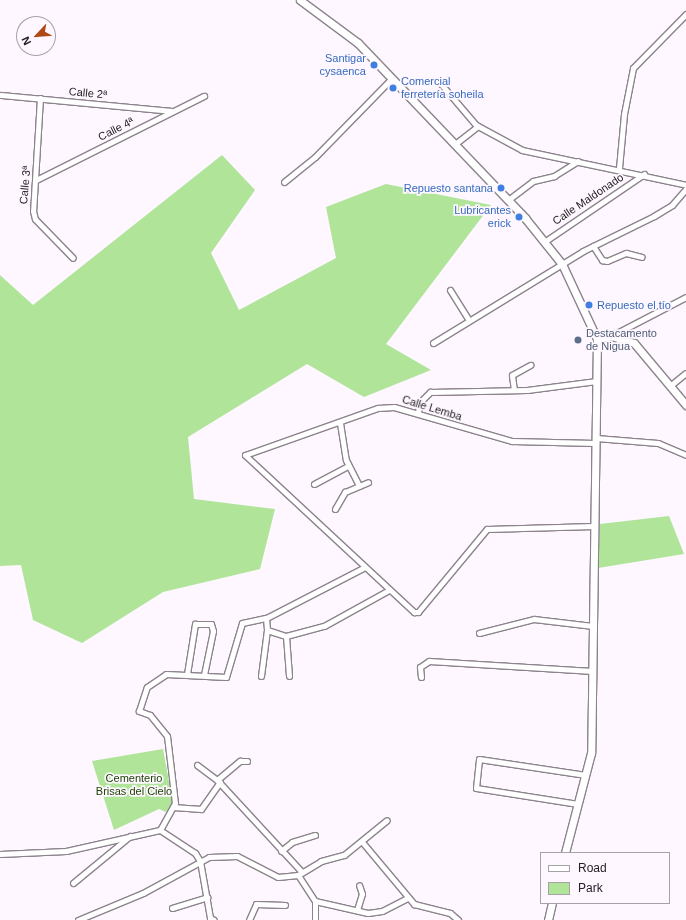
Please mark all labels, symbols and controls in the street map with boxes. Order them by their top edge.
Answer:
north arrow [16,16,56,56]
text: N [19,35,33,47]
place label: Santigar cysaenca [320,52,366,78]
marker: Santigar cysaenca [369,60,379,70]
place label: Comercial ferretería soheila [401,75,484,101]
marker: Comercial ferretería soheila [388,83,398,93]
street label: Calle 2ª [68,85,108,101]
street label: Calle 4ª [96,114,136,144]
street label: Calle 3ª [17,165,33,205]
street label: Calle Maldonado [550,170,626,228]
place label: Repuesto santana [404,181,493,195]
marker: Repuesto santana [496,183,506,193]
place label: Lubricantes erick [454,204,511,230]
marker: Lubricantes erick [514,212,524,222]
place label: Repuesto el tío [597,298,671,312]
marker: Repuesto el tío [584,300,594,310]
place label: Destacamento de Nigua [586,327,657,353]
marker: Destacamento de Nigua [573,335,583,345]
street label: Calle Lemba [401,393,463,423]
park label: Cementerio Brisas del Cielo [96,772,172,798]
legend [540,852,670,904]
text: Road [578,861,607,875]
text: Park [578,881,603,895]

